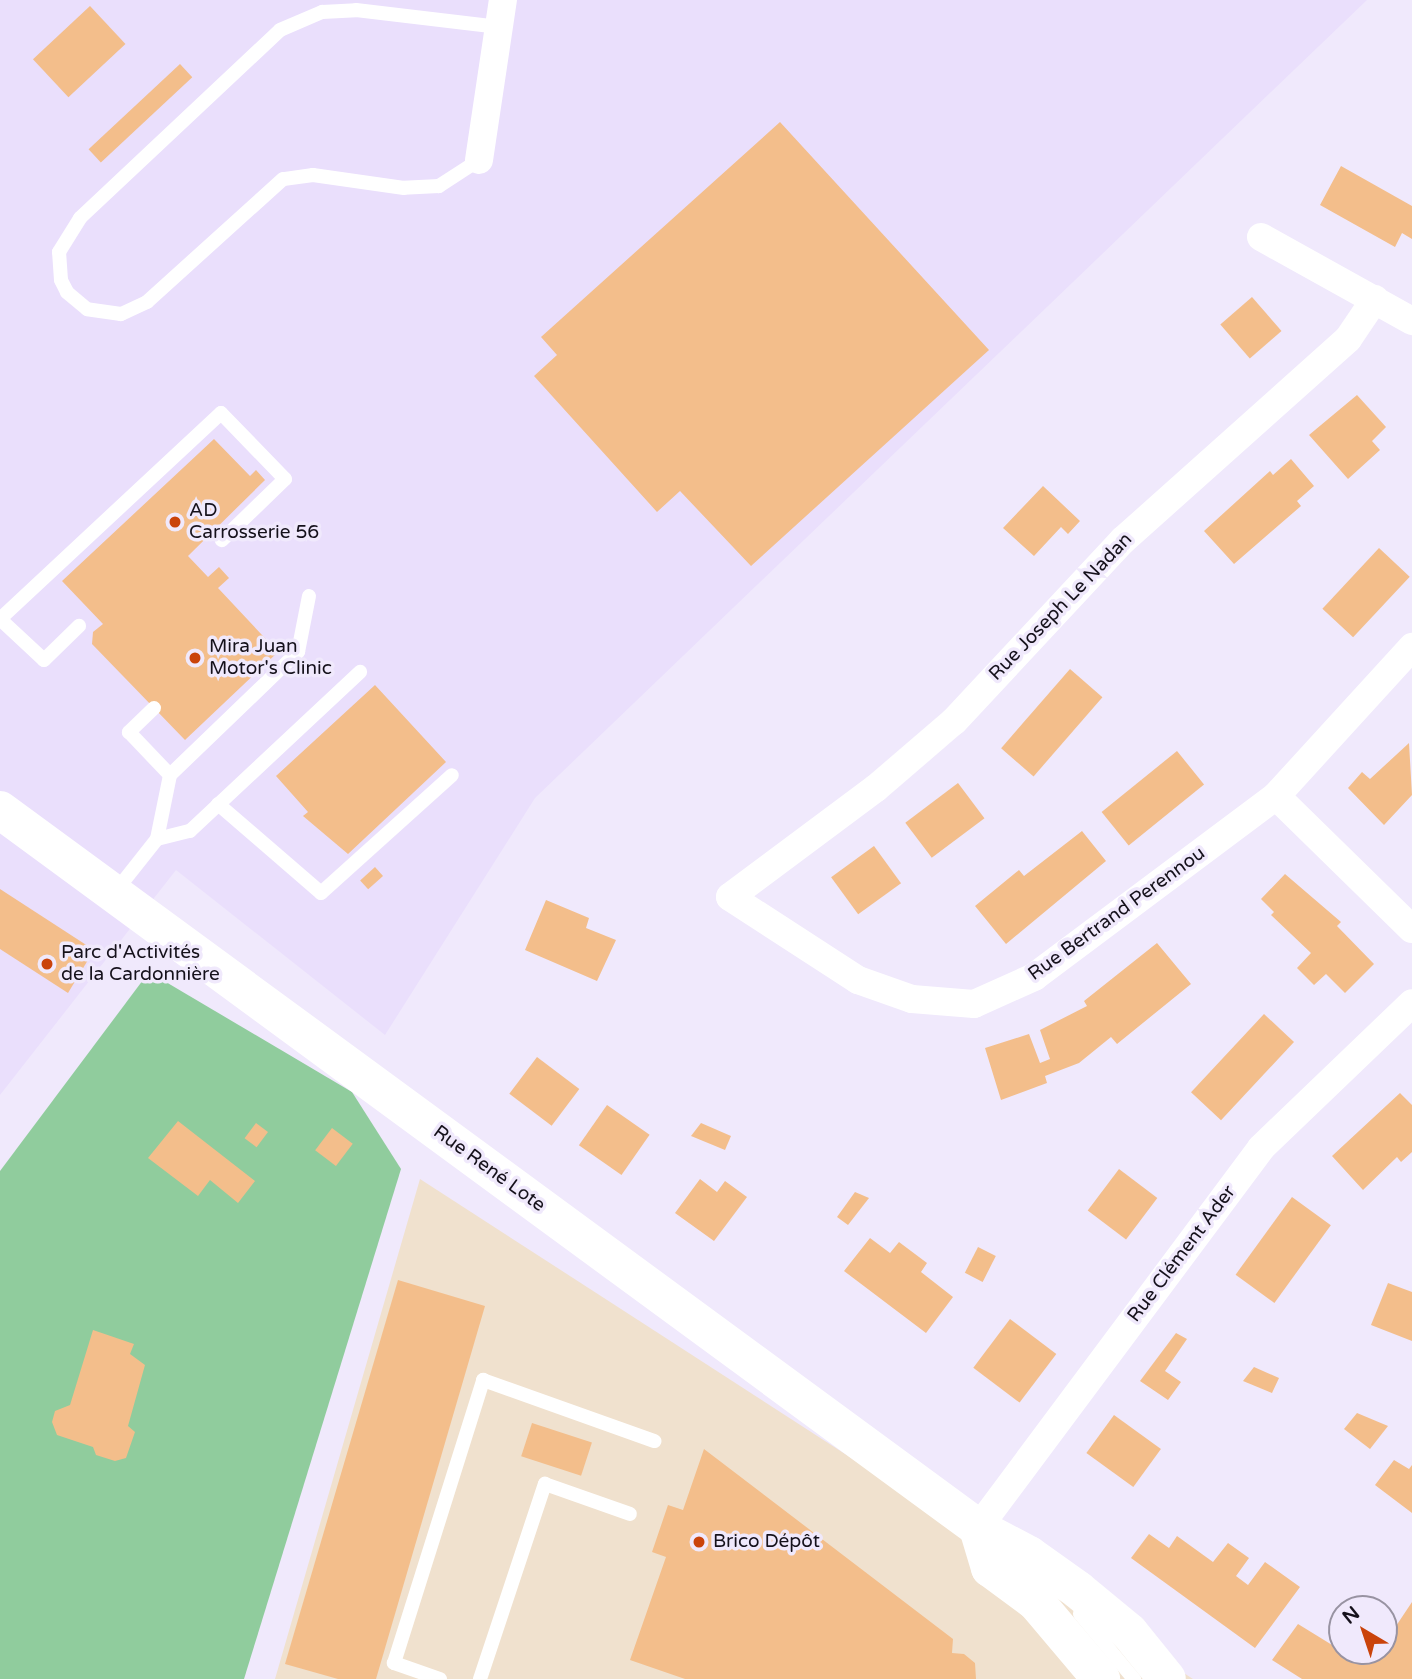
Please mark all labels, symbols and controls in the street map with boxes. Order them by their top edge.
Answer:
place label: AD Carrosserie 56 [189,500,319,544]
marker: AD Carrosserie 56 [167,514,183,530]
street label: Rue Joseph Le Nadan [985,528,1137,686]
place label: Mira Juan Motor's Clinic [209,636,332,680]
marker: Mira Juan Motor's Clinic [187,650,203,666]
street label: Rue Bertrand Perennou [1024,842,1210,986]
place label: Parc d'Activités de la Cardonnière [61,942,220,986]
marker: Parc d'Activités de la Cardonnière [39,956,55,972]
street label: Rue René Lote [429,1121,549,1217]
street label: Rue Clément Ader [1123,1181,1241,1327]
place label: Brico Dépôt [713,1531,820,1553]
marker: Brico Dépôt [691,1534,707,1550]
north arrow [1328,1595,1398,1665]
text: N [1338,1602,1364,1629]

